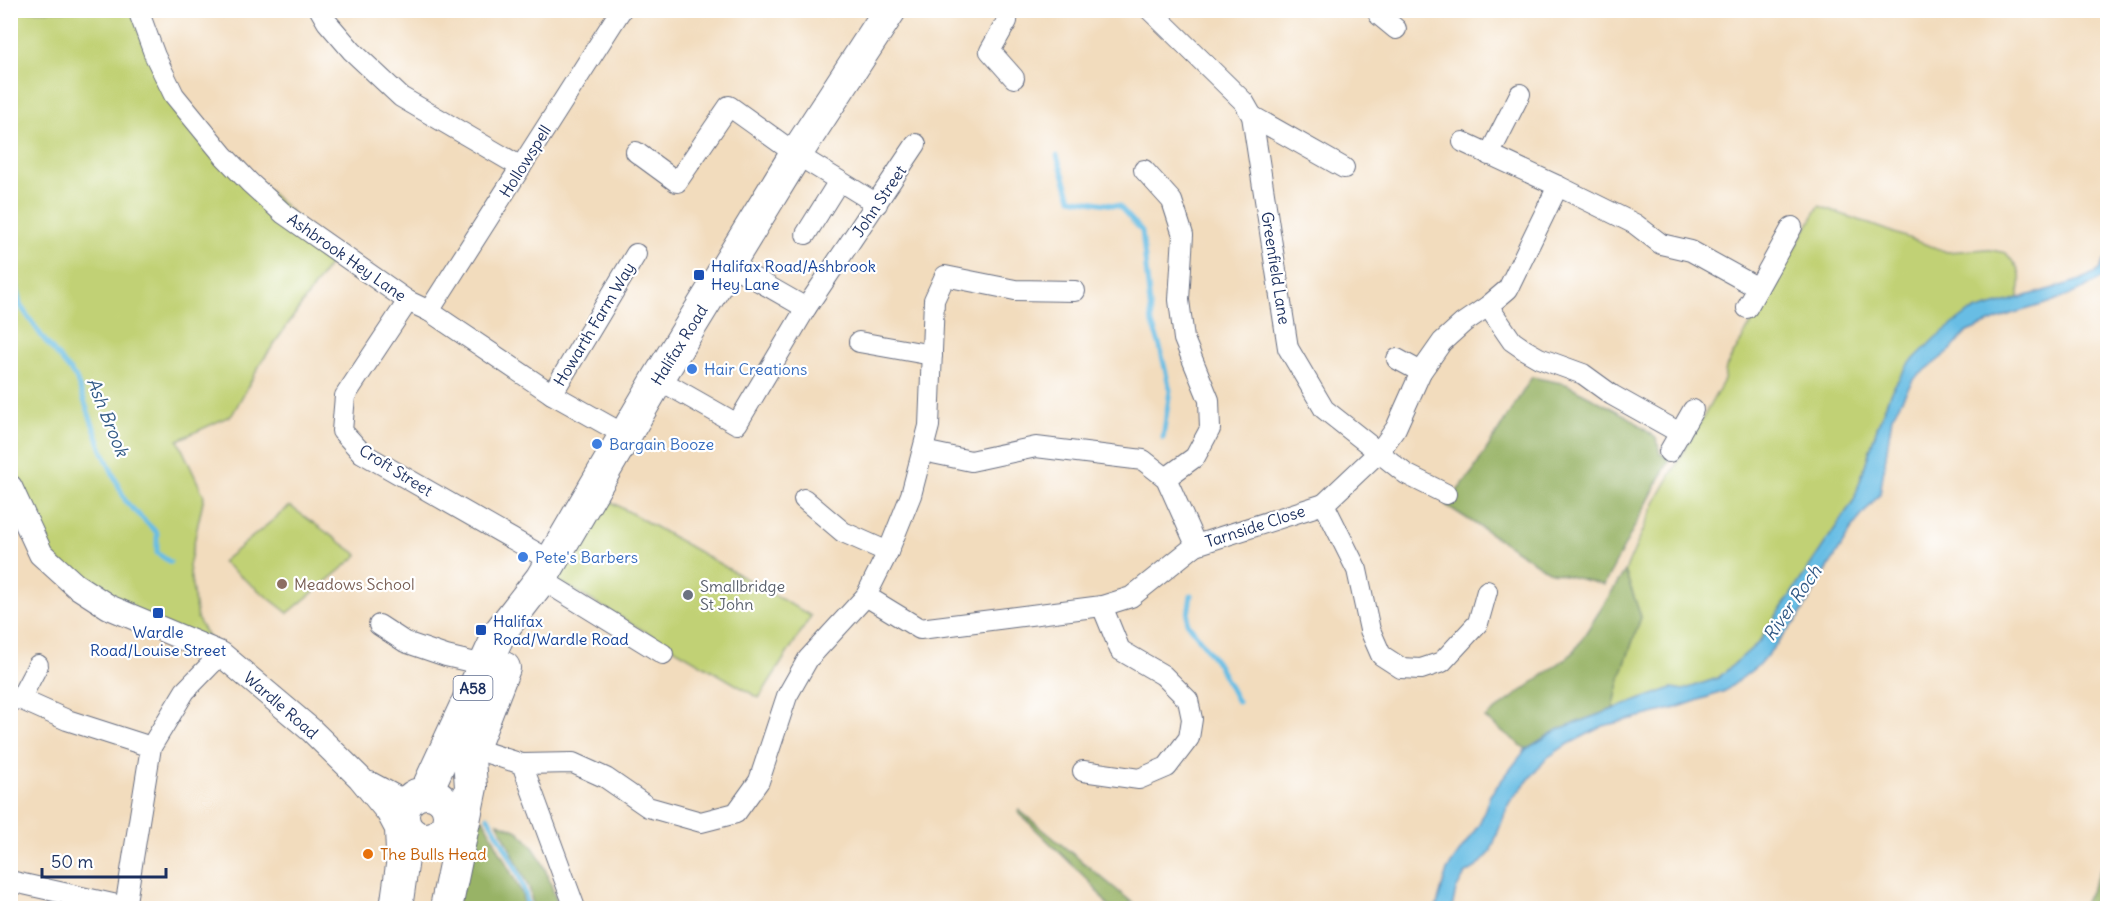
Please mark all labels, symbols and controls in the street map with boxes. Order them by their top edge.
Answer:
street label: Hollowspell [495,121,555,201]
street label: John Street [848,161,911,241]
street label: Ashbrook Hey Lane [284,209,410,305]
street label: Greenfield Lane [1257,210,1295,326]
place label: Halifax Road/Ashbrook Hey Lane [711,256,876,294]
street label: Howarth Farm Way [549,258,639,390]
marker: Halifax Road/Ashbrook Hey Lane [692,268,706,282]
street label: Halifax Road [646,301,712,389]
place label: Hair Creations [704,359,807,379]
marker: Hair Creations [685,362,699,376]
water label: Ash Brook [82,374,135,461]
place label: Bargain Booze [609,434,714,454]
marker: Bargain Booze [590,437,604,451]
street label: Croft Street [356,440,437,501]
street label: Tarnside Close [1203,500,1307,552]
place label: Pete's Barbers [535,547,638,567]
marker: Pete's Barbers [516,550,530,564]
water label: River Roch [1758,560,1827,645]
place label: Meadows School [294,574,414,594]
place label: Smallbridge St John [700,576,785,614]
marker: Meadows School [275,577,289,591]
marker: Smallbridge St John [681,588,695,602]
marker: Wardle Road/Louise Street [151,606,165,620]
place label: Halifax Road/Wardle Road [493,611,629,649]
place label: Wardle Road/Louise Street [90,622,227,660]
marker: Halifax Road/Wardle Road [474,623,488,637]
street label: Wardle Road [240,667,322,743]
road number: A58 [454,676,492,700]
scale bar [42,841,166,879]
place label: The Bulls Head [380,844,487,864]
marker: The Bulls Head [361,847,375,861]
text: 50 m [51,850,93,873]

